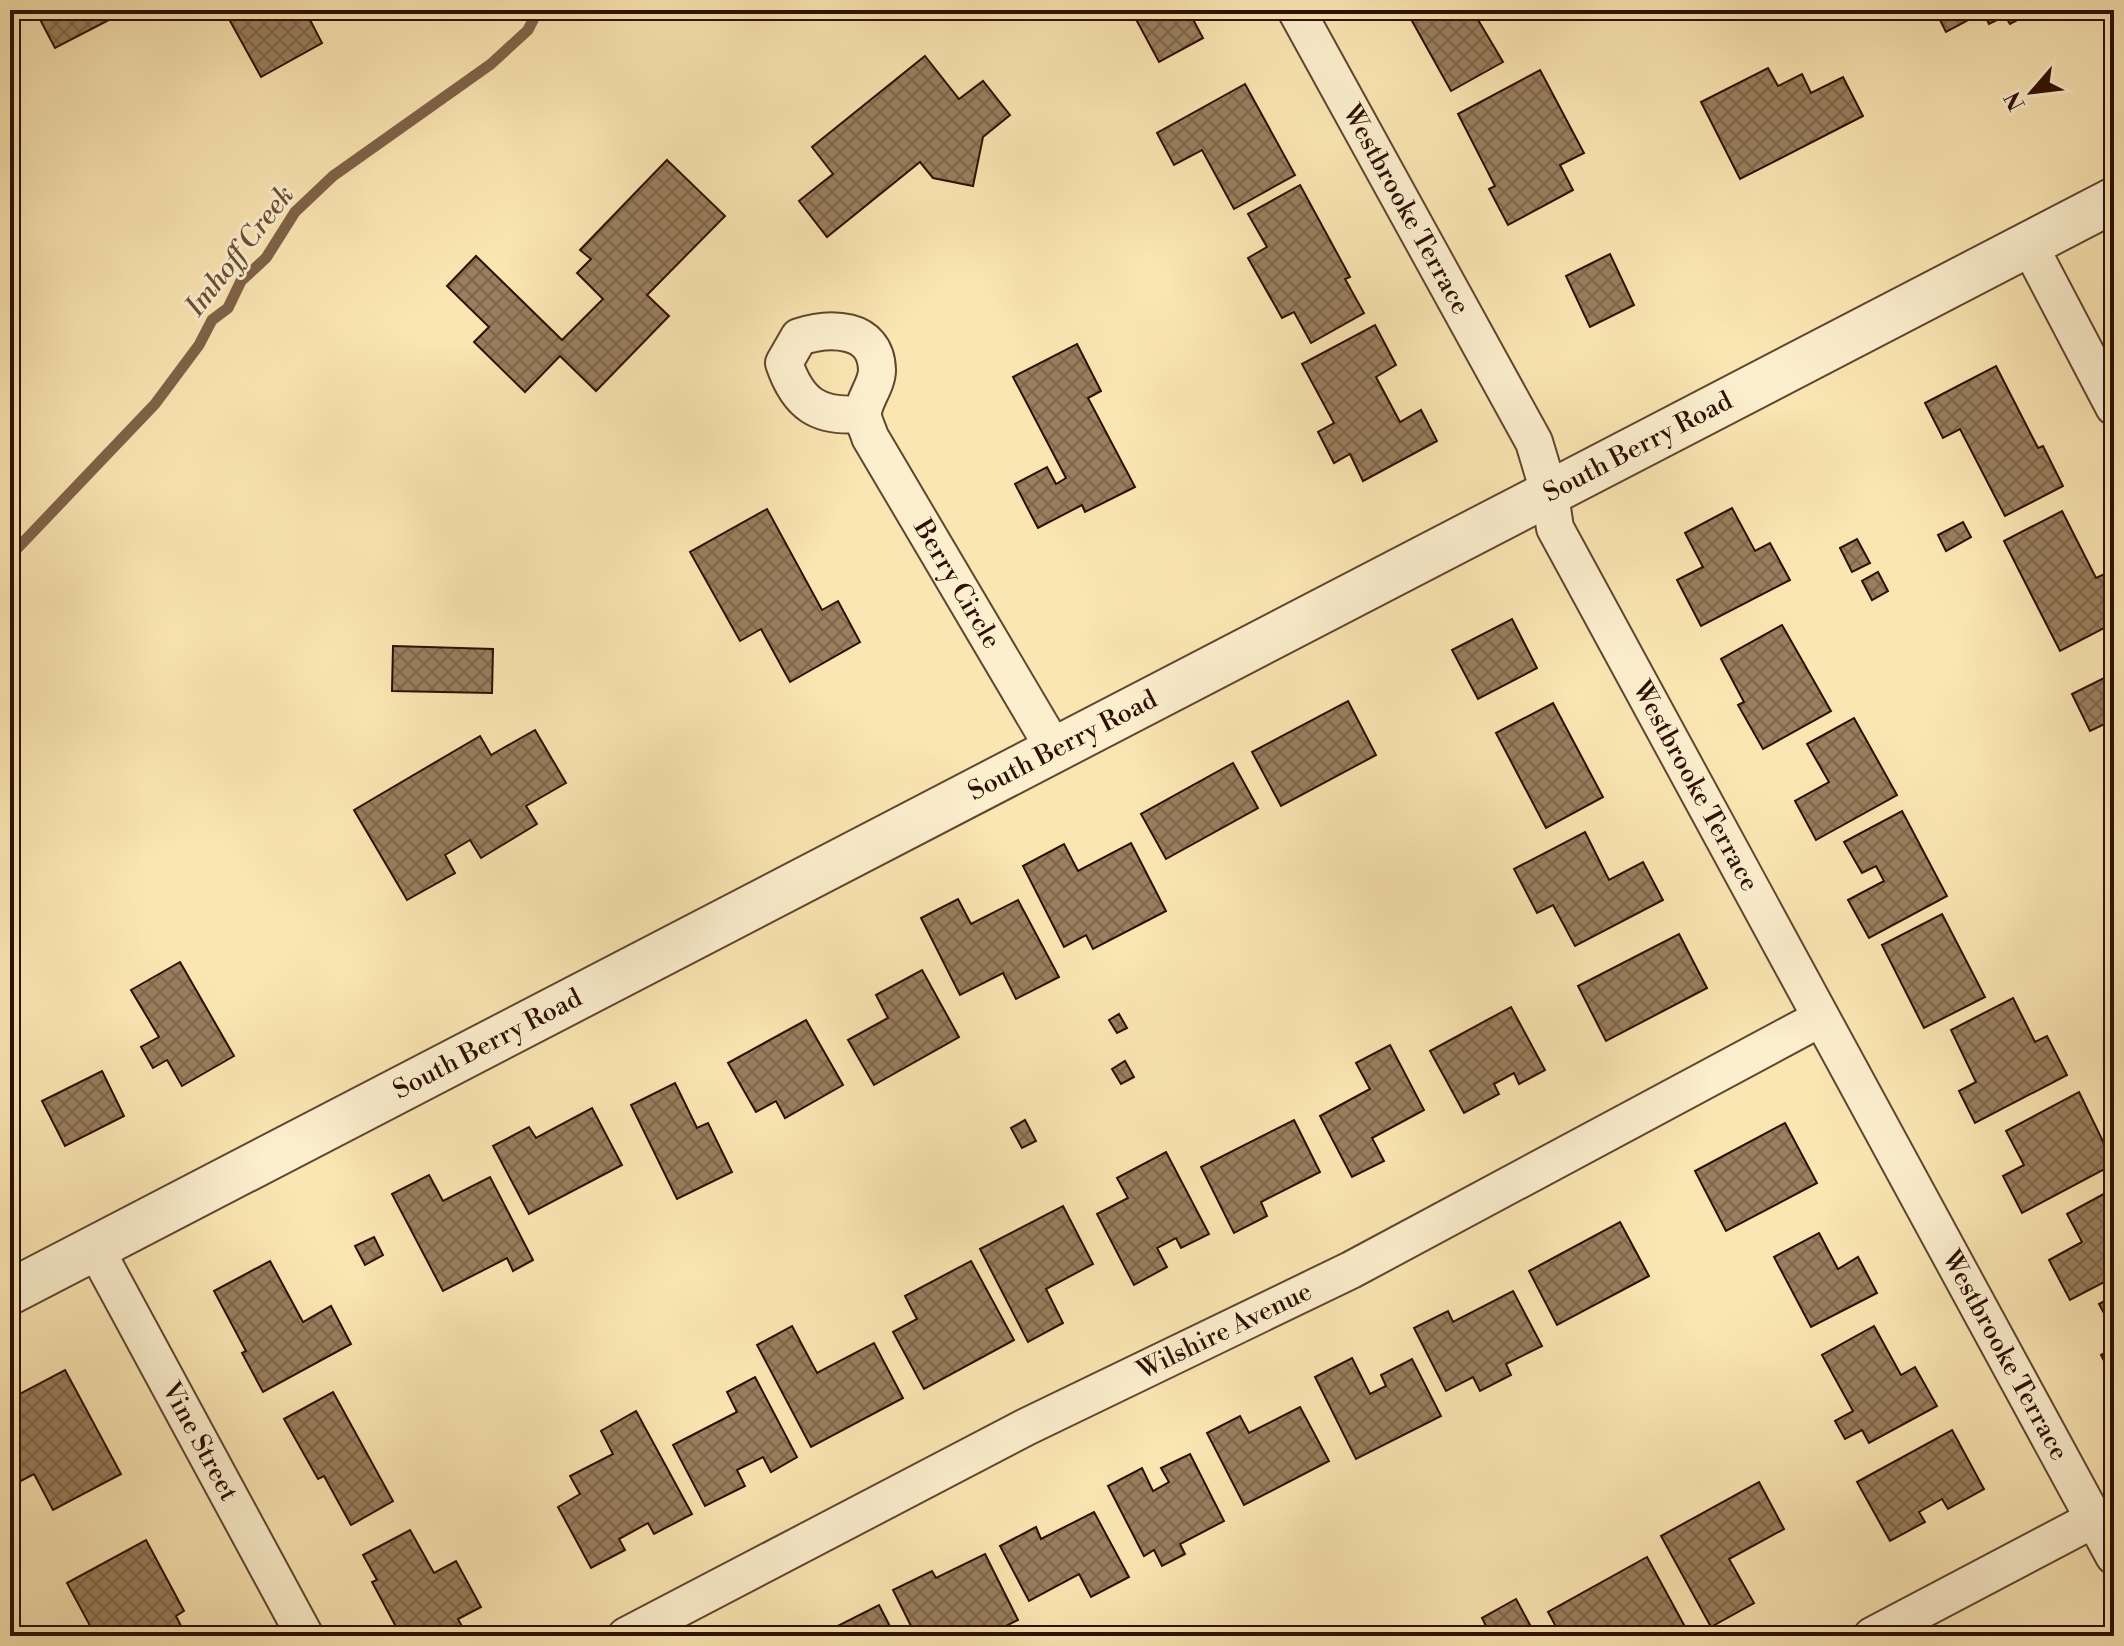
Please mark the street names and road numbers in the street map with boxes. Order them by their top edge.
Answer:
street label: Westbrooke Terrace [1335,98,1477,320]
street label: South Berry Road [1538,385,1738,509]
street label: Berry Circle [906,513,1007,655]
street label: Westbrooke Terrace [1625,675,1766,897]
street label: South Berry Road [963,683,1163,808]
street label: South Berry Road [388,982,588,1106]
street label: Westbrooke Terrace [1934,1244,2075,1466]
street label: Wilshire Avenue [1131,1275,1317,1387]
street label: Vine Street [154,1376,245,1506]

